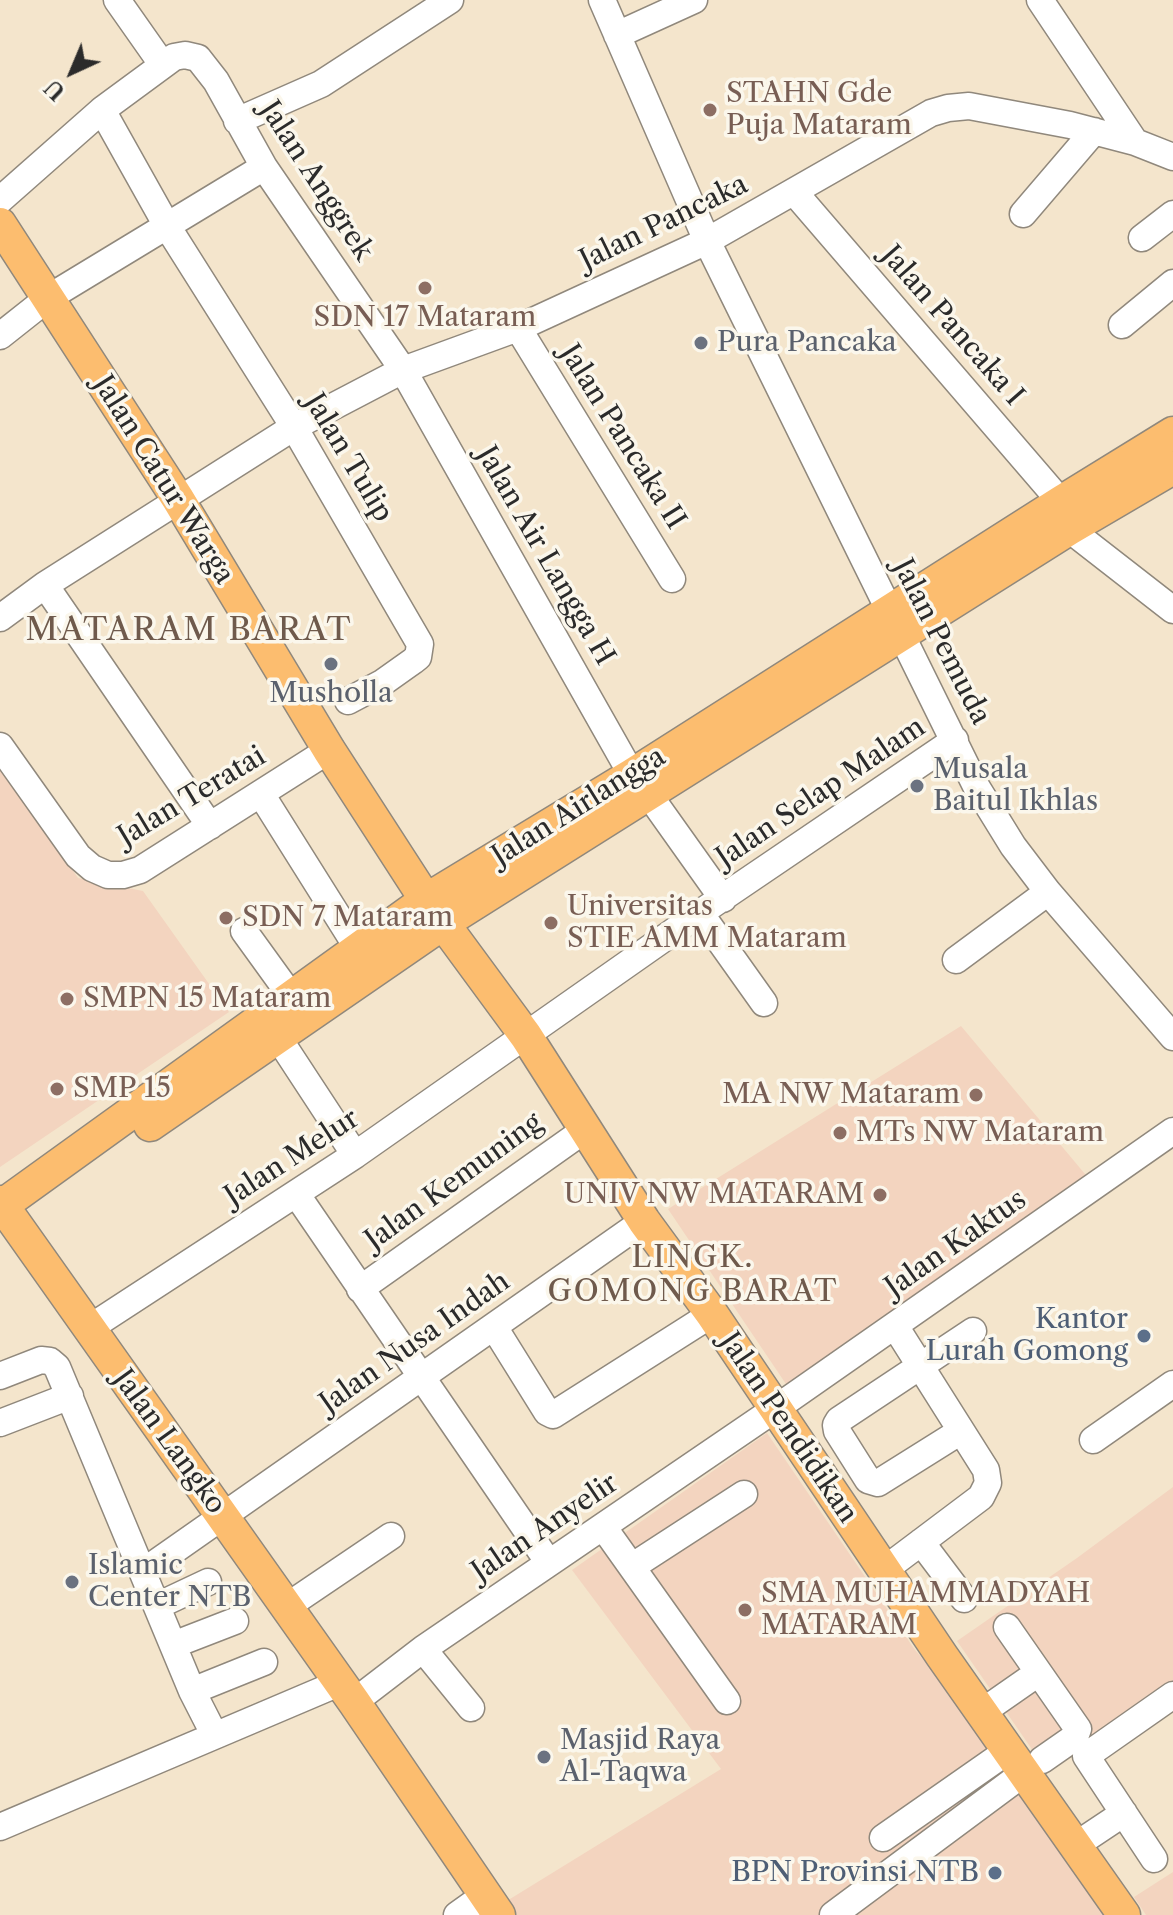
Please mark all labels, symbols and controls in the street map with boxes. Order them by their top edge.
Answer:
north arrow [32,32,112,112]
text: U [39,74,71,106]
place label: STAHN Gde Puja Mataram [726,77,912,143]
street label: Jalan Anggrek [252,95,380,267]
marker: STAHN Gde Puja Mataram [701,101,719,119]
street label: Jalan Pancaka [575,168,753,278]
street label: Jalan Pancaka I [874,239,1030,413]
marker: SDN 17 Mataram [416,279,434,297]
place label: SDN 17 Mataram [314,301,536,335]
place label: Pura Pancaka [717,326,897,360]
marker: Pura Pancaka [692,334,710,352]
street label: Jalan Pancaka II [552,339,692,535]
street label: Jalan Catur Warga [85,370,241,590]
street label: Jalan Tulip [297,388,399,528]
street label: Jalan Air Langga H [469,441,621,671]
street label: Jalan Pemuda [885,554,997,730]
district label: MATARAM BARAT [26,612,352,650]
marker: Musholla [322,655,340,673]
place label: Musholla [269,677,393,711]
street label: Jalan Selap Malam [710,711,932,875]
street label: Jalan Teratai [112,740,272,854]
street label: Jalan Airlangga [486,740,672,874]
place label: Musala Baitul Ikhlas [933,753,1098,819]
marker: Musala Baitul Ikhlas [908,777,926,795]
place label: Universitas STIE AMM Mataram [567,890,847,956]
place label: SDN 7 Mataram [242,901,453,935]
marker: SDN 7 Mataram [217,909,235,927]
marker: Universitas STIE AMM Mataram [542,914,560,932]
place label: SMPN 15 Mataram [83,982,331,1016]
marker: SMPN 15 Mataram [58,990,76,1008]
place label: SMP 15 [73,1072,171,1106]
place label: MA NW Mataram [722,1078,960,1112]
marker: SMP 15 [48,1080,66,1098]
marker: MA NW Mataram [967,1086,985,1104]
street label: Jalan Melur [219,1102,365,1214]
street label: Jalan Kemuning [359,1106,549,1258]
place label: MTs NW Mataram [856,1116,1104,1150]
marker: MTs NW Mataram [831,1124,849,1142]
place label: UNIV NW MATARAM [564,1178,864,1212]
street label: Jalan Kaktus [879,1183,1033,1305]
marker: UNIV NW MATARAM [871,1186,889,1204]
district label: LINGK. GOMONG BARAT [548,1240,838,1310]
street label: Jalan Nusa Indah [314,1265,516,1421]
place label: Kantor Lurah Gomong [926,1303,1128,1369]
street label: Jalan Pendidikan [712,1326,864,1530]
marker: Kantor Lurah Gomong [1135,1327,1153,1345]
street label: Jalan Langko [105,1363,233,1521]
street label: Jalan Anyelir [466,1467,624,1589]
place label: Islamic Center NTB [88,1549,251,1615]
marker: Islamic Center NTB [63,1573,81,1591]
place label: SMA MUHAMMADYAH MATARAM [761,1577,1090,1643]
marker: SMA MUHAMMADYAH MATARAM [736,1601,754,1619]
place label: Masjid Raya Al-Taqwa [560,1724,720,1790]
marker: Masjid Raya Al-Taqwa [535,1748,553,1766]
place label: BPN Provinsi NTB [731,1856,979,1890]
marker: BPN Provinsi NTB [986,1864,1004,1882]

